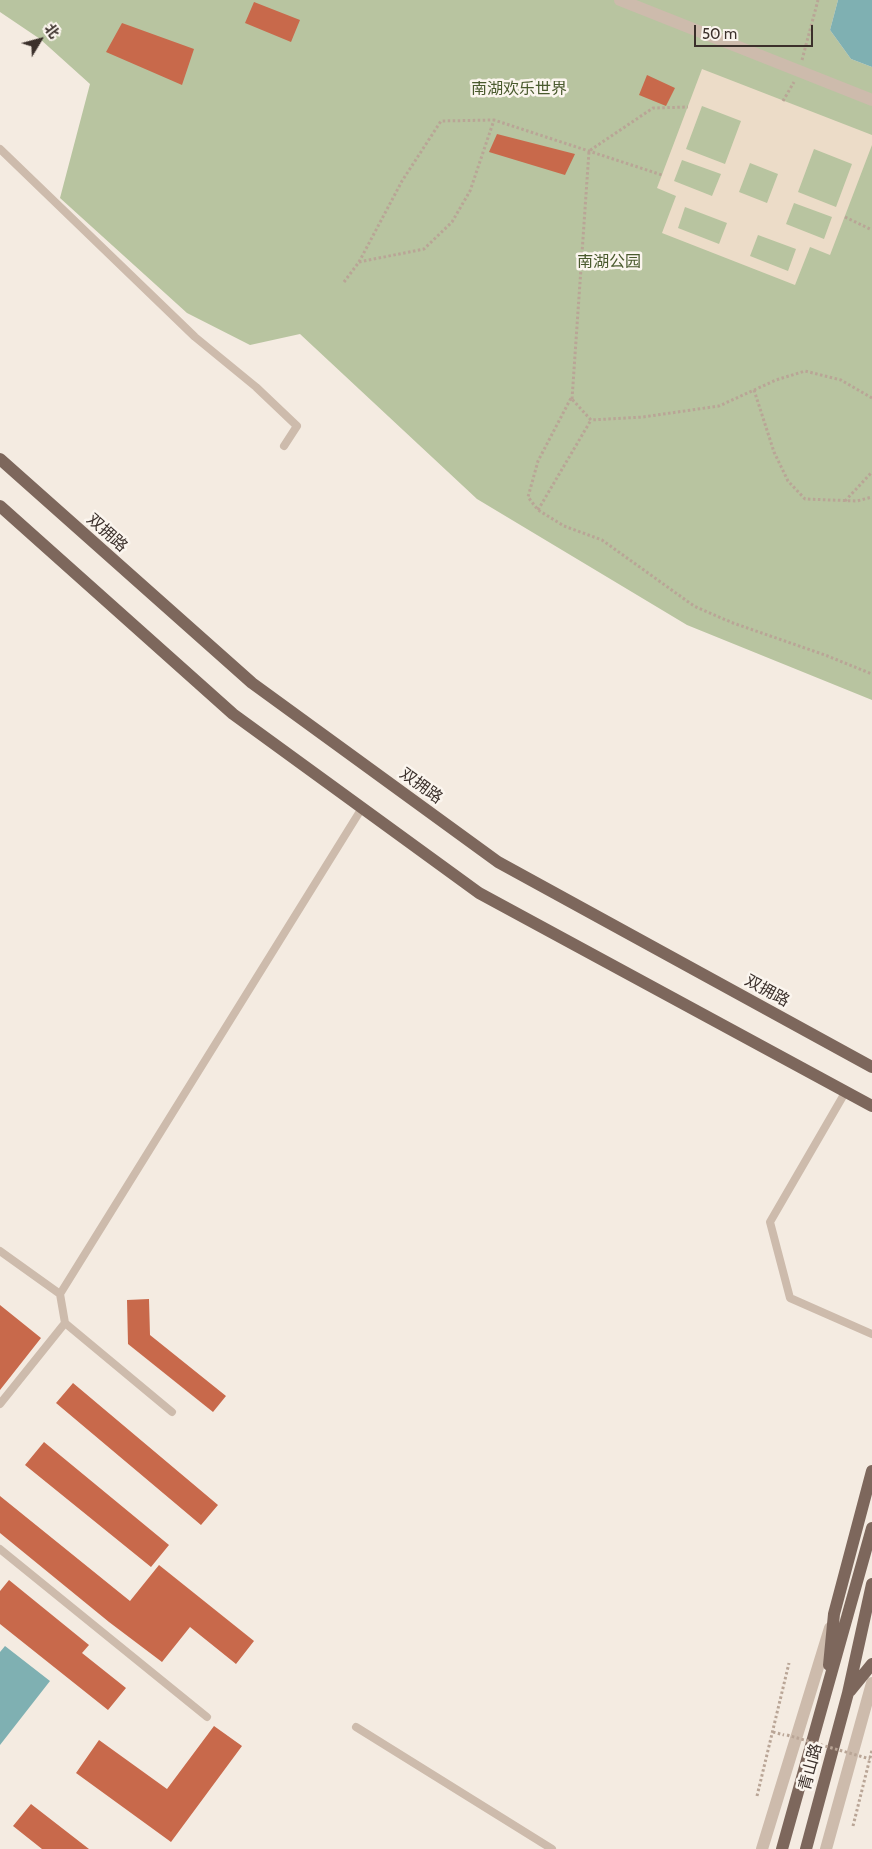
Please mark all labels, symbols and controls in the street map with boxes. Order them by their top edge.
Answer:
north arrow [15,15,65,65]
scale bar [697,15,816,47]
text: 北 [41,20,63,42]
text: 50 m [702,25,737,43]
park label: 南湖欢乐世界 [471,79,567,99]
park label: 南湖公园 [577,252,641,272]
street label: 双拥路 [83,510,131,556]
street label: 双拥路 [396,764,446,808]
street label: 双拥路 [741,971,793,1011]
street label: 青山路 [796,1741,826,1793]

